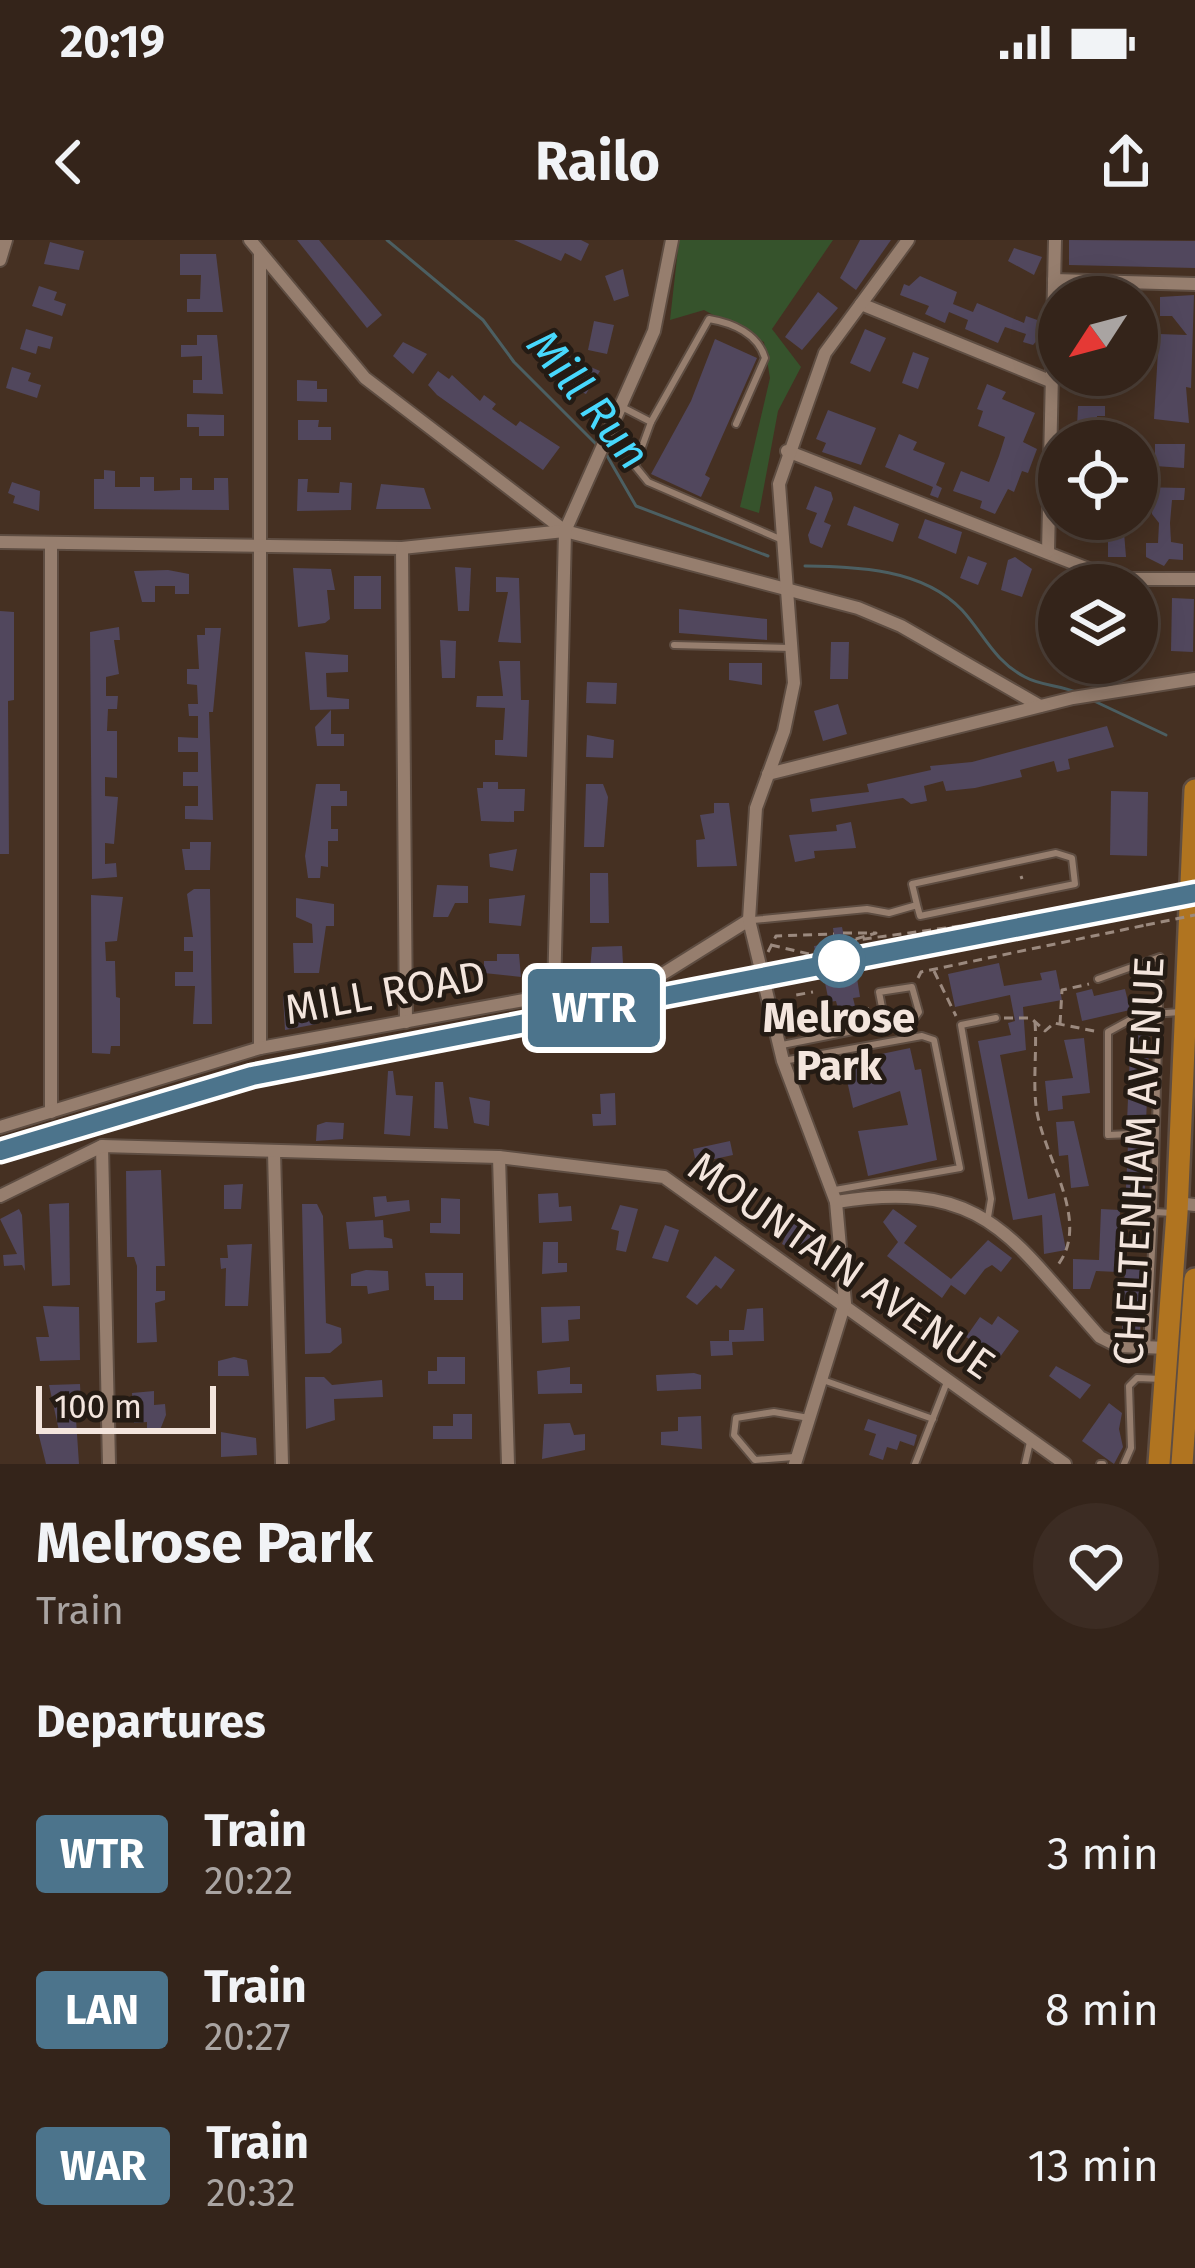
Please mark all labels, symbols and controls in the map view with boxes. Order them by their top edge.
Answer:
text: 20:19 [60,15,165,69]
icon: back [36,129,102,195]
icon: share [1093,129,1159,195]
text: Railo [535,130,660,194]
north arrow [1038,276,1158,396]
map controls [1038,276,1158,684]
water label: Mill Run [516,319,661,480]
button: locate [1038,420,1158,540]
button: layers [1038,564,1158,684]
marker: Melrose Park [814,936,864,986]
street label: MILL ROAD [281,951,489,1035]
street label: CHELTENHAM AVENUE [1103,955,1175,1367]
line badge: WTR [525,969,663,1047]
text: WTR [552,983,636,1033]
place label: Melrose Park [763,993,915,1091]
street label: MOUNTAIN AVENUE [679,1142,1004,1390]
scale bar [36,1380,216,1433]
text: 100 m [54,1387,142,1427]
button: heart [1033,1503,1159,1629]
text: Melrose Park [36,1509,373,1577]
text: Train [36,1588,124,1634]
text: Departures [36,1695,266,1749]
text: Train [204,1804,307,1858]
text: 3 min [1047,1827,1159,1881]
text: WTR [60,1829,144,1879]
text: 20:22 [204,1858,293,1904]
text: Train [204,1960,307,2014]
text: 8 min [1045,1983,1159,2037]
text: LAN [65,1985,139,2035]
text: 20:27 [204,2014,291,2060]
text: Train [206,2116,309,2170]
text: 13 min [1028,2139,1159,2193]
text: WAR [60,2141,146,2191]
text: 20:32 [206,2170,295,2216]

